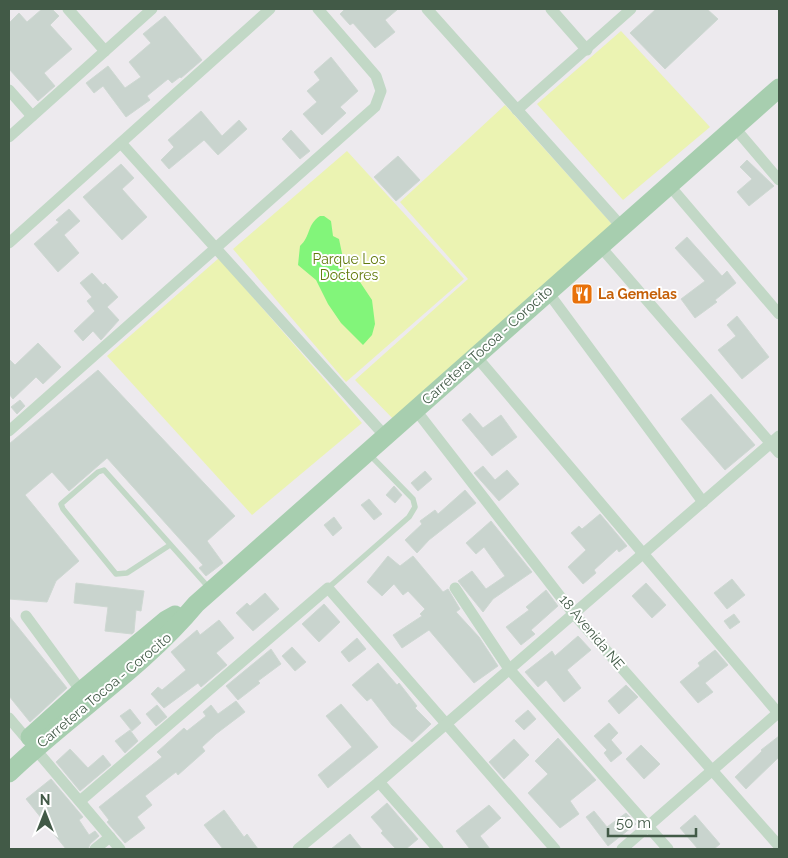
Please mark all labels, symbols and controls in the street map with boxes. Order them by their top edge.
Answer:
park label: Parque Los Doctores [313,251,386,283]
street label: Carretera Tocoa - Corocito [418,282,556,408]
restaurant icon: La Gemelas [570,282,594,306]
place label: La Gemelas [598,286,677,302]
street label: 18 Avenida NE [556,591,628,673]
street label: Carretera Tocoa - Corocito [34,629,174,751]
north arrow [20,788,70,838]
text: N [40,792,50,808]
scale bar [608,806,696,838]
text: 50 m [616,814,651,832]

